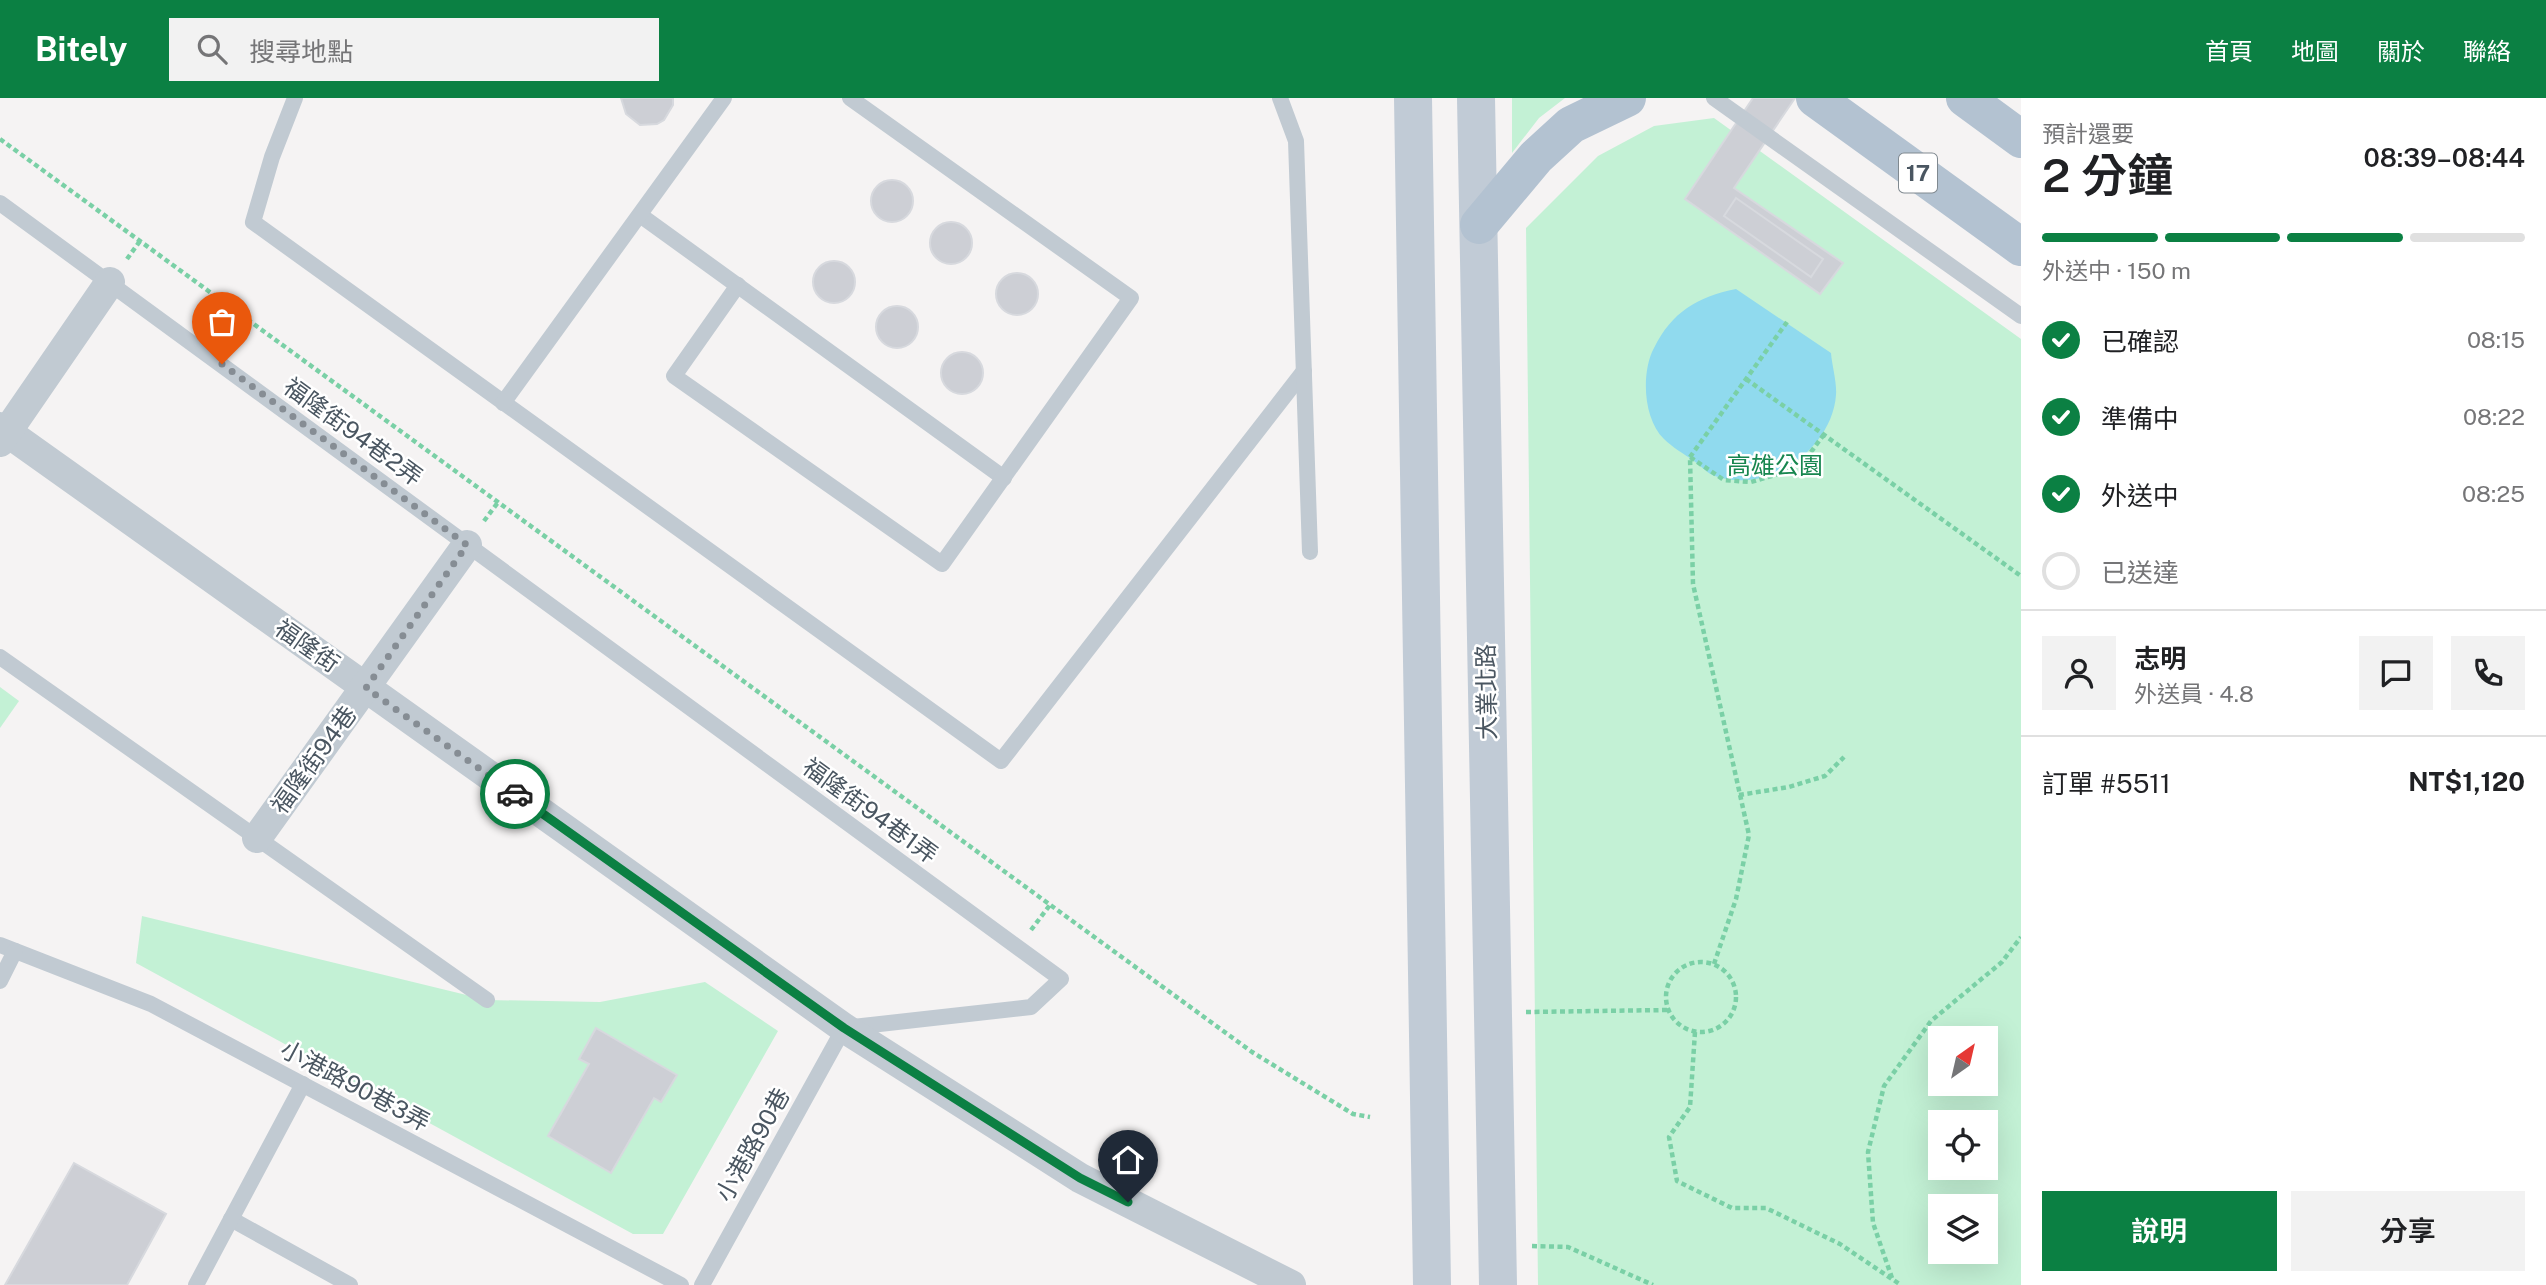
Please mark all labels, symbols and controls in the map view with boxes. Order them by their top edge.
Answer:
search box [169,18,659,81]
text: Bitely [35,30,127,68]
icon: search [193,30,231,68]
text: 搜尋地點 [249,36,353,67]
text: 首頁 [2205,37,2253,65]
text: 地圖 [2291,37,2339,65]
text: 關於 [2377,37,2425,65]
text: 聯絡 [2463,37,2511,65]
text: 預計還要 [2042,120,2134,147]
text: 08:39–08:44 [2363,142,2525,173]
text: 2 分鐘 [2042,148,2173,202]
road number: 17 [1899,153,1937,192]
text: 外送中 · 150 m [2042,257,2191,284]
pin [192,292,252,364]
icon: bag [203,303,241,341]
icon: check [2042,321,2080,359]
text: 已確認 [2101,326,2179,357]
text: 08:15 [2467,326,2525,353]
street label: 福隆街94巷2弄 [279,372,428,491]
icon: check [2042,398,2080,436]
text: 準備中 [2101,403,2179,434]
text: 08:22 [2463,403,2525,430]
park label: 高雄公園 [1727,451,1823,479]
icon: check [2042,475,2080,513]
text: 外送中 [2101,480,2179,511]
text: 08:25 [2462,480,2525,507]
text: 已送達 [2101,557,2179,588]
street label: 福隆街 [270,613,345,677]
button: person [2042,636,2116,710]
button: chat [2359,636,2433,710]
button: phone [2451,636,2525,710]
text: 志明 [2134,643,2186,674]
street label: 大業北路 [1471,644,1501,740]
text: 外送員 · 4.8 [2134,680,2254,707]
street label: 福隆街94巷 [265,700,362,819]
street label: 福隆街94巷1弄 [798,752,943,868]
courier [480,759,550,829]
text: NT$1,120 [2408,766,2525,797]
text: 訂單 #5511 [2042,768,2170,799]
icon: car [496,775,534,813]
north arrow [1928,1026,1998,1096]
map controls [1928,1026,1998,1264]
street label: 小港路90巷3弄 [276,1034,435,1136]
street label: 小港路90巷 [709,1083,795,1206]
button: locate [1928,1110,1998,1180]
pin [1098,1130,1158,1202]
icon: home [1109,1141,1147,1179]
button: 說明 [2042,1191,2277,1271]
button: 分享 [2291,1191,2525,1271]
button: layers [1928,1194,1998,1264]

